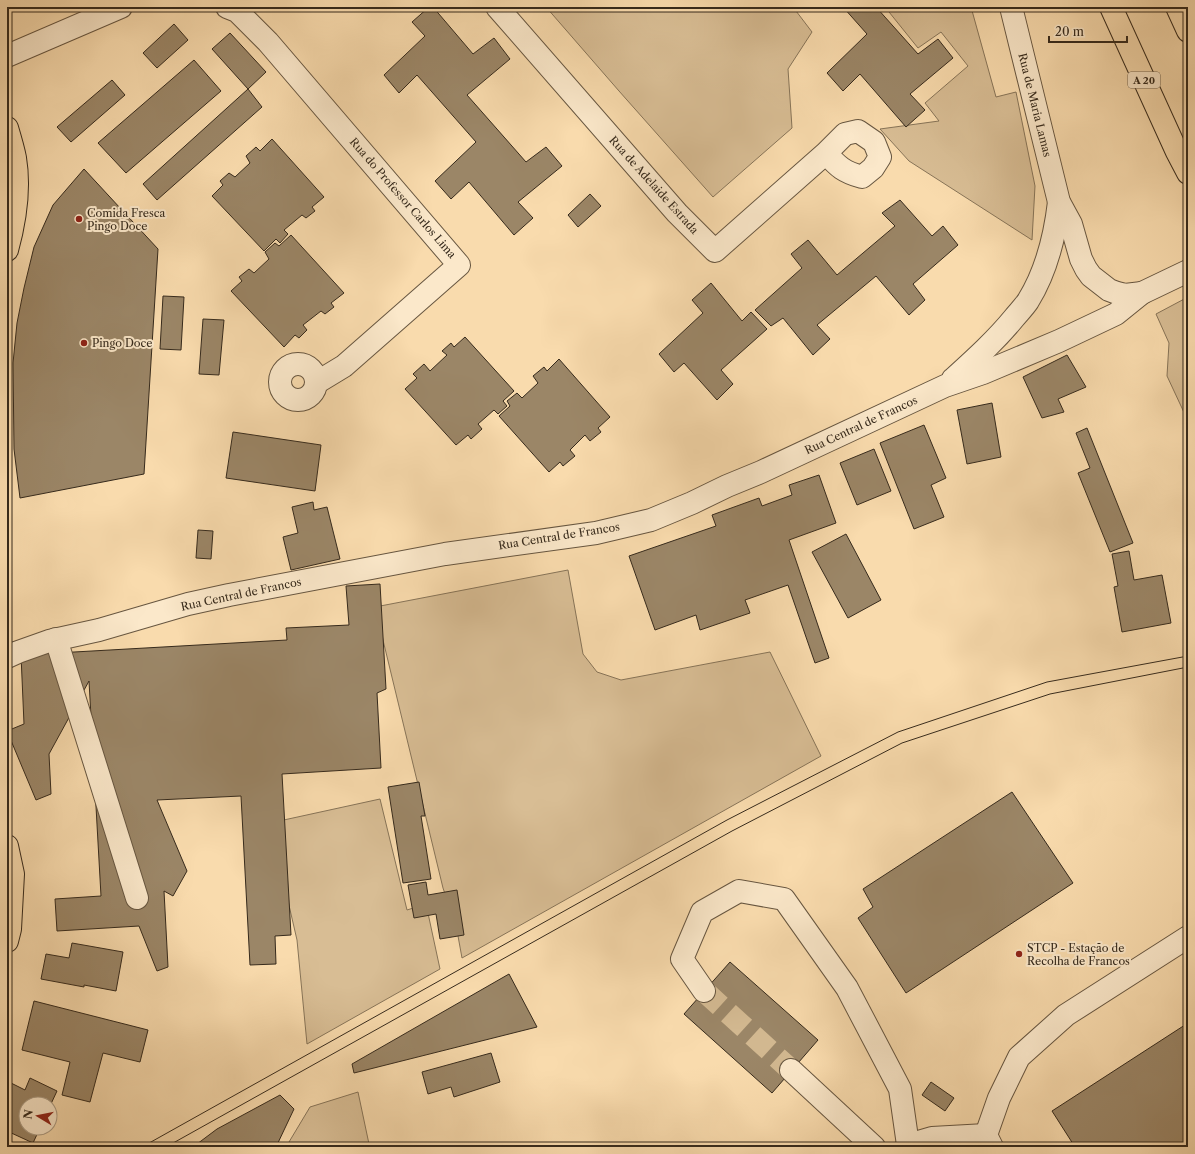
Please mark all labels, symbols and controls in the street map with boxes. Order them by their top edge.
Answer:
scale bar [1049,18,1127,44]
text: 20 m [1055,24,1084,39]
street label: Rua de Maria Lamas [1015,52,1055,159]
road number: A 20 [1128,72,1160,88]
street label: Rua de Adelaide Estrada [606,133,702,237]
street label: Rua do Professor Carlos Lima [347,135,459,261]
place label: Comida Fresca Pingo Doce [87,206,165,233]
marker: Comida Fresca Pingo Doce [74,214,84,224]
place label: Pingo Doce [92,336,153,350]
marker: Pingo Doce [79,338,89,348]
street label: Rua Central de Francos [802,393,920,457]
street label: Rua Central de Francos [497,519,621,553]
street label: Rua Central de Francos [179,574,303,614]
place label: STCP - Estação de Recolha de Francos [1027,941,1130,968]
marker: STCP - Estação de Recolha de Francos [1014,949,1024,959]
north arrow [18,1096,58,1136]
text: N [20,1108,36,1120]

